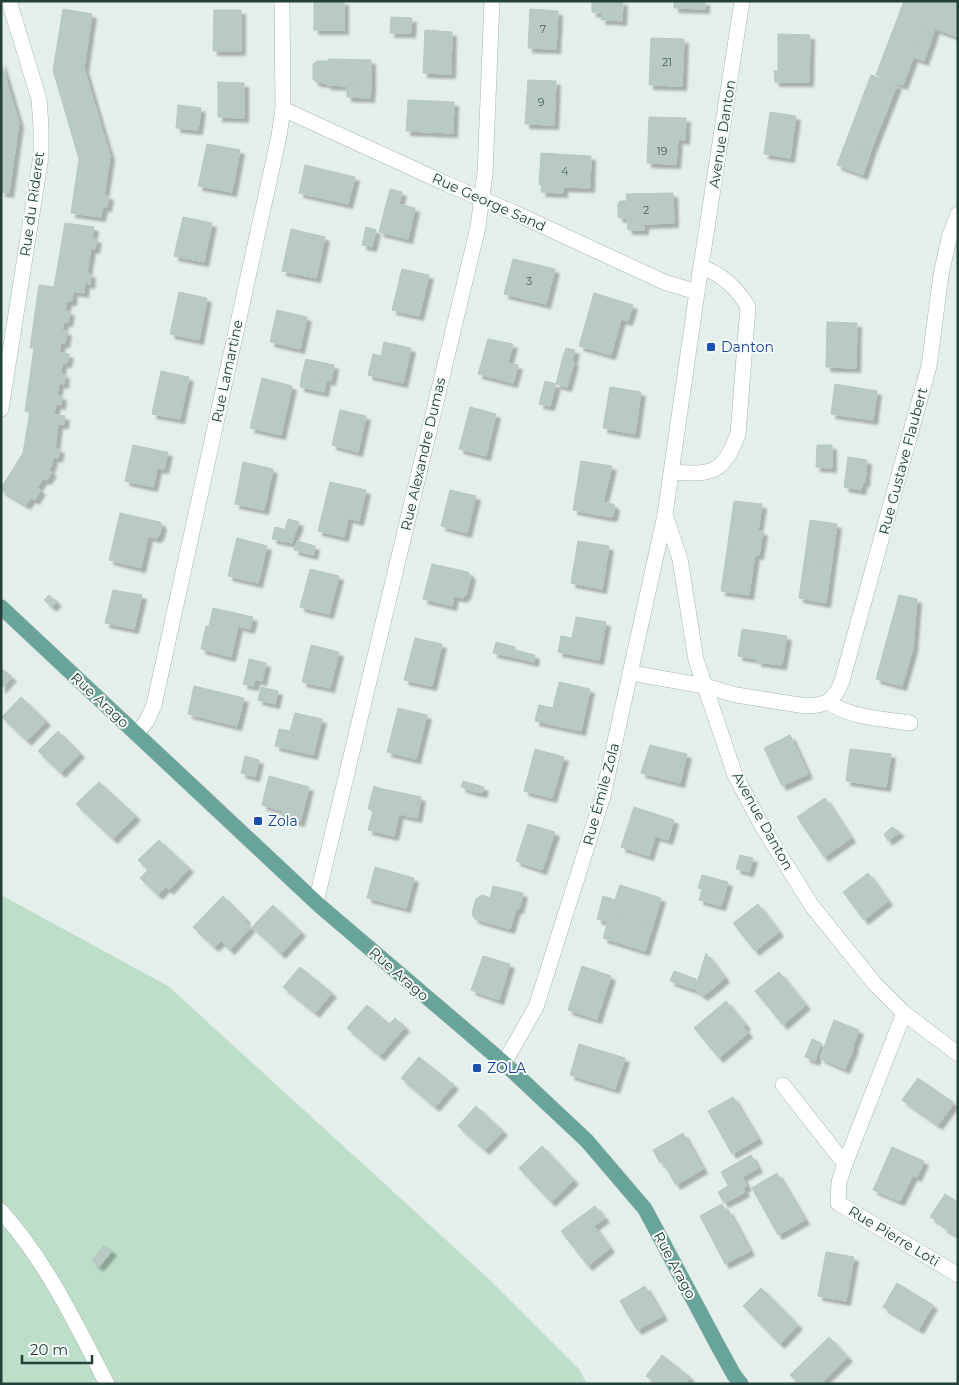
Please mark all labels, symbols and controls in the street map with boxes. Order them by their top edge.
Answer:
house number: 7 [540,22,546,36]
house number: 21 [662,55,672,69]
street label: Avenue Danton [705,79,739,189]
house number: 9 [538,95,545,109]
house number: 19 [657,144,668,158]
street label: Rue du Rideret [16,150,48,258]
house number: 4 [561,164,569,178]
street label: Rue George Sand [429,169,549,235]
house number: 2 [643,203,649,217]
house number: 3 [526,274,532,288]
street label: Rue Lamartine [207,318,247,424]
place label: Danton [721,338,774,356]
marker: Danton [705,341,717,353]
street label: Rue Alexandre Dumas [397,375,449,532]
street label: Rue Gustave Flaubert [875,385,931,536]
street label: Rue Arago [67,668,133,732]
street label: Rue Émile Zola [579,741,623,847]
street label: Avenue Danton [729,769,797,873]
place label: Zola [268,812,298,830]
marker: Zola [252,815,264,827]
street label: Rue Arago [365,943,433,1005]
place label: ZOLA [487,1059,527,1077]
marker: ZOLA [471,1062,483,1074]
street label: Rue Pierre Loti [845,1202,943,1270]
street label: Rue Arago [650,1228,700,1302]
scale bar [22,1332,92,1364]
text: 20 m [30,1340,68,1359]

